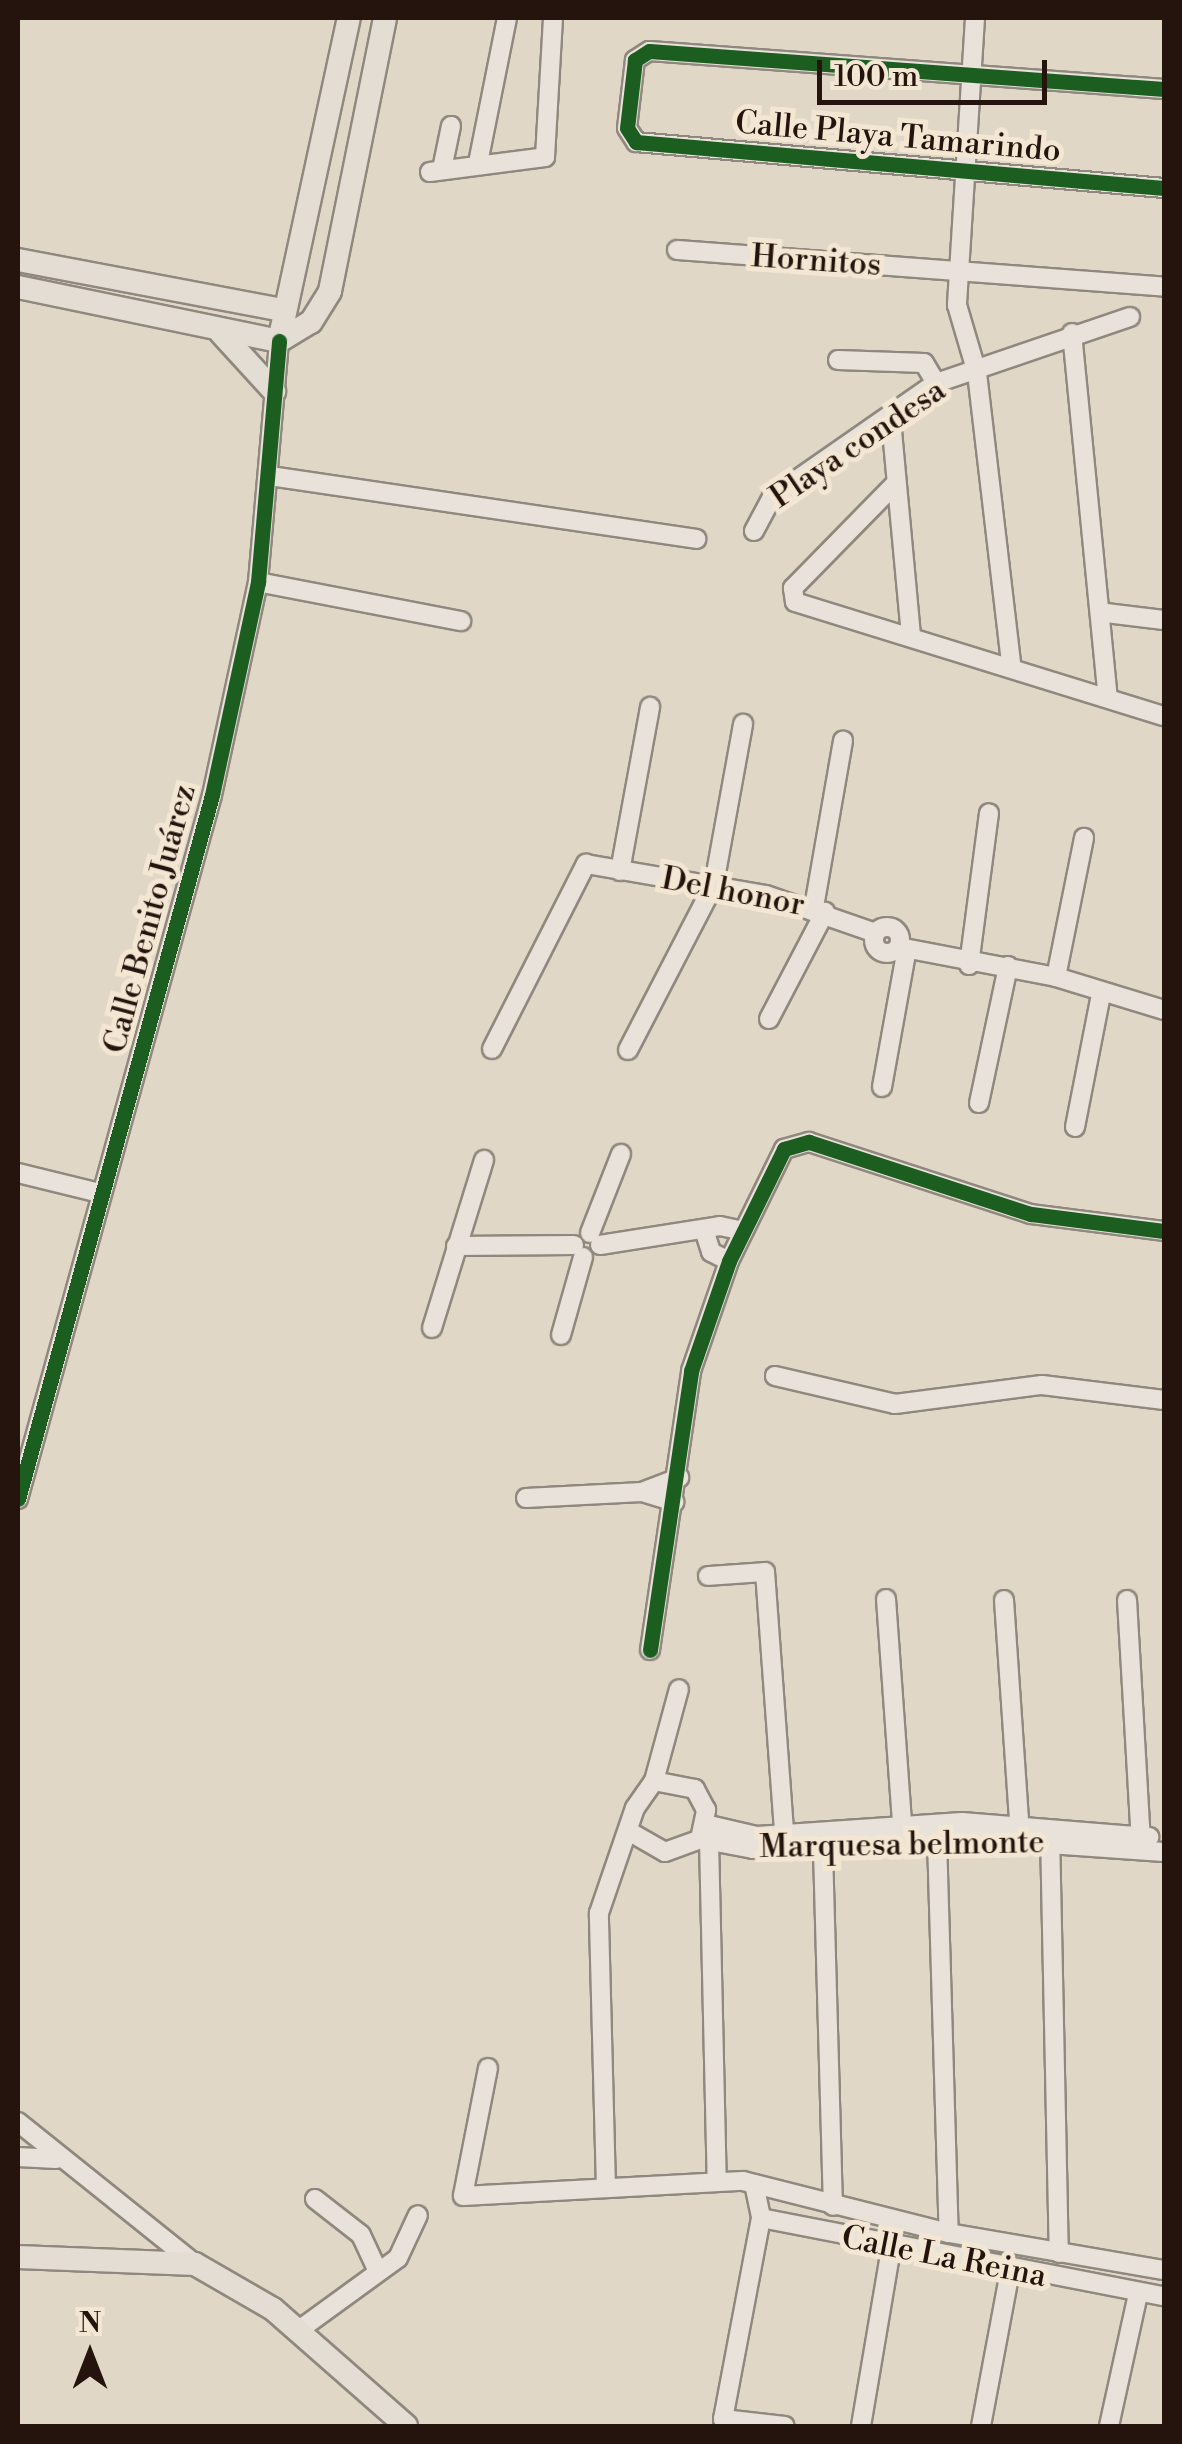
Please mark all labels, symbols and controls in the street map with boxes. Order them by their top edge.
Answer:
scale bar [822,40,1052,102]
text: 100 m [834,58,918,96]
street label: Calle Playa Tamarindo [734,104,1062,170]
street label: Hornitos [750,237,882,285]
street label: Playa condesa [763,371,953,517]
street label: Calle Benito Juárez [96,780,204,1058]
street label: Del honor [658,859,808,925]
street label: Marquesa belmonte [759,1823,1045,1867]
street label: Calle La Reina [838,2218,1050,2296]
north arrow [40,2304,140,2404]
text: N [79,2306,101,2341]

